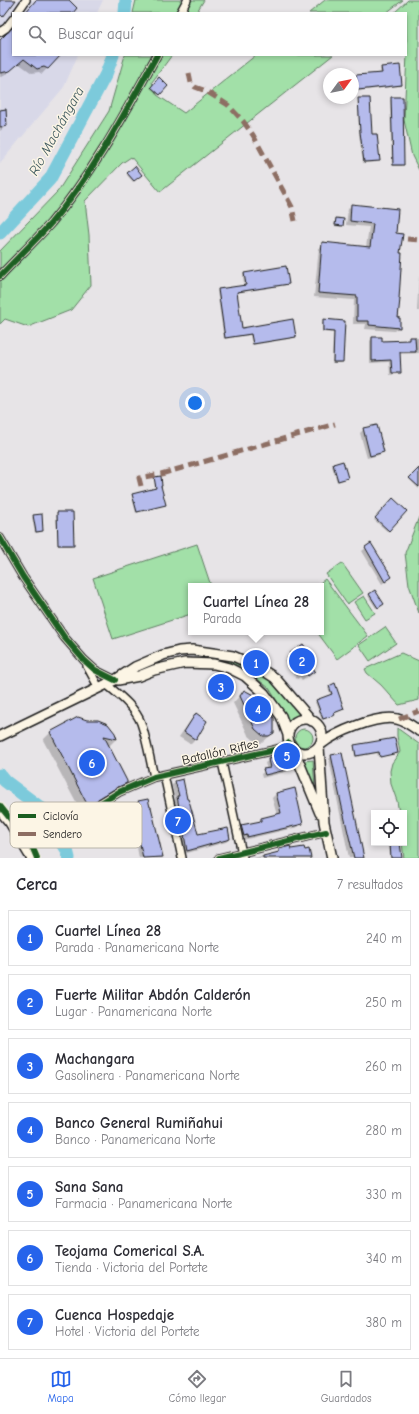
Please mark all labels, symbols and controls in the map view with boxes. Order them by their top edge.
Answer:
search box [12,12,407,56]
icon: search [26,23,48,45]
text: Buscar aquí [58,25,134,43]
north arrow [323,68,359,104]
water label: Río Machángara [25,84,88,179]
your location [185,393,205,413]
popup [188,583,324,635]
text: Cuartel Línea 28 [203,593,309,611]
text: Parada [203,611,242,626]
pin: 2 [289,646,315,676]
pin: 1 [243,648,269,678]
pin: 3 [208,672,234,702]
pin: 4 [245,694,271,724]
street label: Batallón Rifles [180,735,260,768]
pin: 5 [274,741,300,771]
pin: 6 [79,748,105,778]
legend [10,802,142,848]
pin: 7 [165,806,191,836]
text: Ciclovía [43,810,78,823]
map controls [371,810,407,846]
button: locate [371,810,407,846]
text: Sendero [43,828,82,841]
text: Cerca [16,875,58,894]
text: 7 resultados [337,877,403,892]
text: Cuartel Línea 28 [55,922,161,940]
text: 1 [27,931,33,946]
text: 240 m [366,931,402,946]
text: Parada · Panamericana Norte [55,940,219,955]
text: Fuerte Militar Abdón Calderón [55,986,251,1004]
text: 2 [27,995,33,1010]
text: 250 m [365,995,402,1010]
text: Lugar · Panamericana Norte [55,1004,212,1019]
text: Machangara [55,1050,135,1068]
text: 3 [27,1059,33,1074]
text: 260 m [365,1059,402,1074]
text: Gasolinera · Panamericana Norte [55,1068,240,1083]
text: Banco General Rumiñahui [55,1114,223,1132]
text: 4 [27,1123,33,1138]
text: 280 m [365,1123,402,1138]
text: Banco · Panamericana Norte [55,1132,215,1147]
text: Sana Sana [55,1178,124,1196]
text: 5 [27,1187,33,1202]
text: 330 m [366,1187,402,1202]
text: Farmacia · Panamericana Norte [55,1196,232,1211]
text: Teojama Comerical S.A. [55,1242,204,1260]
text: 6 [27,1251,33,1266]
text: 340 m [366,1251,402,1266]
text: Tienda · Victoria del Portete [55,1260,208,1275]
text: Cuenca Hospedaje [55,1306,174,1324]
text: 7 [27,1315,33,1330]
text: 380 m [366,1315,402,1330]
text: Hotel · Victoria del Portete [55,1324,199,1339]
tab: Mapa [47,1368,74,1405]
tab: Cómo llegar [169,1368,226,1405]
tab: Guardados [321,1368,372,1405]

